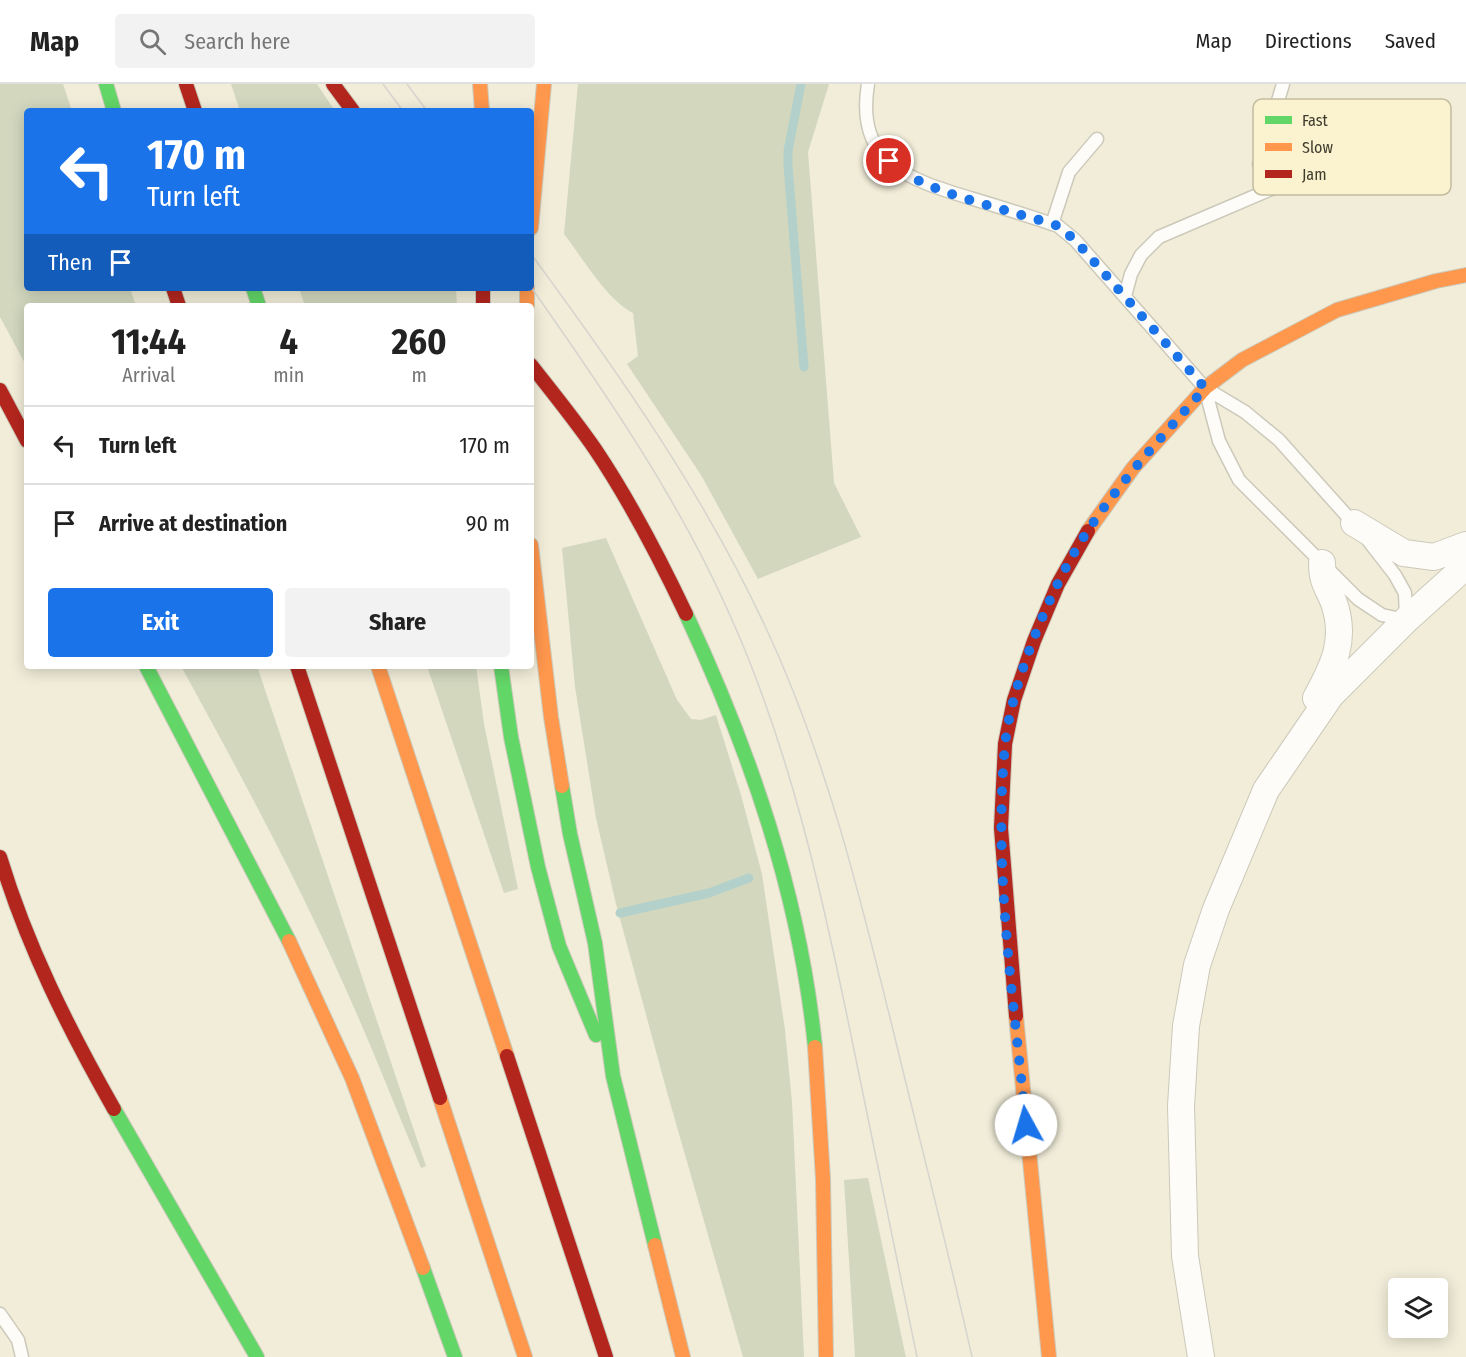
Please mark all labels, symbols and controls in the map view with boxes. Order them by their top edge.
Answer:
search box [115,14,535,68]
text: Map [30,25,79,58]
icon: search [136,25,169,58]
text: Search here [184,28,290,55]
text: Map [1195,28,1232,54]
text: Directions [1265,28,1352,54]
text: Saved [1385,28,1436,54]
legend [1253,99,1451,195]
text: Fast [1302,111,1329,130]
text: 170 m [147,130,246,180]
icon: left [48,132,126,210]
pin [863,135,914,186]
text: Slow [1302,138,1333,157]
icon: arrive [872,144,905,177]
text: Jam [1302,165,1327,184]
text: Turn left [147,181,240,213]
icon: arrive [104,246,137,279]
text: Then [48,249,92,276]
text: 11:44 [111,320,186,364]
text: 4 [280,320,298,364]
text: 260 [392,320,447,364]
text: Arrival [122,363,175,387]
text: min [273,363,304,387]
text: m [411,363,427,387]
icon: left [48,429,81,462]
text: Turn left [99,432,177,459]
text: 170 m [459,432,510,459]
icon: arrive [48,507,81,540]
text: Arrive at destination [99,510,287,537]
text: 90 m [466,510,510,537]
button: Exit [48,588,273,657]
button: Share [285,588,510,657]
position arrow [994,1093,1058,1157]
map controls [1388,1278,1448,1338]
button: layers [1388,1278,1448,1338]

